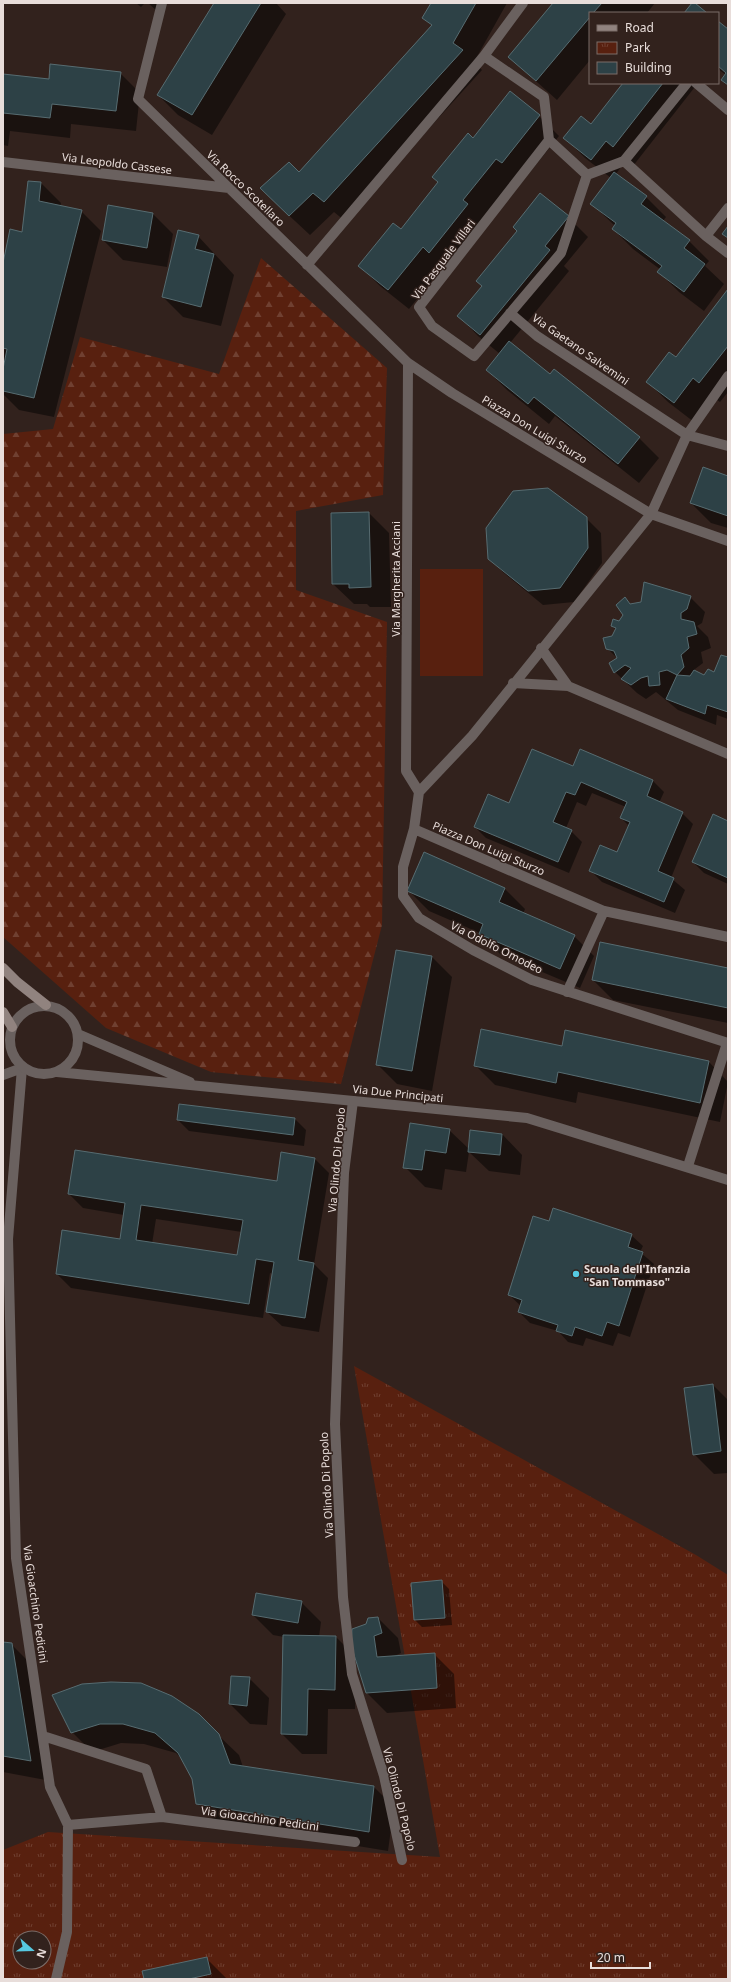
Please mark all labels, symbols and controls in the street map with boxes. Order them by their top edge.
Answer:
legend [589,12,719,84]
text: Road [625,19,654,36]
text: Park [625,39,651,56]
text: Building [625,59,672,76]
street label: Via Rocco Scotellaro [204,147,289,229]
street label: Via Leopoldo Cassese [61,149,173,177]
street label: Via Pasquale Villari [408,216,478,302]
street label: Via Gaetano Salvemini [530,310,632,388]
street label: Piazza Don Luigi Sturzo [480,392,591,467]
street label: Via Margherita Acciani [388,521,403,637]
street label: Piazza Don Luigi Sturzo [431,818,548,879]
street label: Via Odolfo Omodeo [448,917,546,977]
street label: Via Due Principati [352,1081,444,1105]
street label: Via Olindo Di Popolo [324,1106,348,1213]
place label: Scuola dell'Infanzia "San Tommaso" [584,1261,690,1289]
marker: Scuola dell'Infanzia "San Tommaso" [571,1269,581,1279]
street label: Via Olindo Di Popolo [316,1431,336,1538]
street label: Via Gioacchino Pedicini [20,1544,52,1664]
street label: Via Olindo Di Popolo [380,1746,420,1852]
street label: Via Gioacchino Pedicini [200,1802,320,1834]
north arrow [12,1930,52,1970]
scale bar [591,1944,650,1970]
text: N [33,1947,50,1960]
text: 20 m [597,1949,625,1966]

